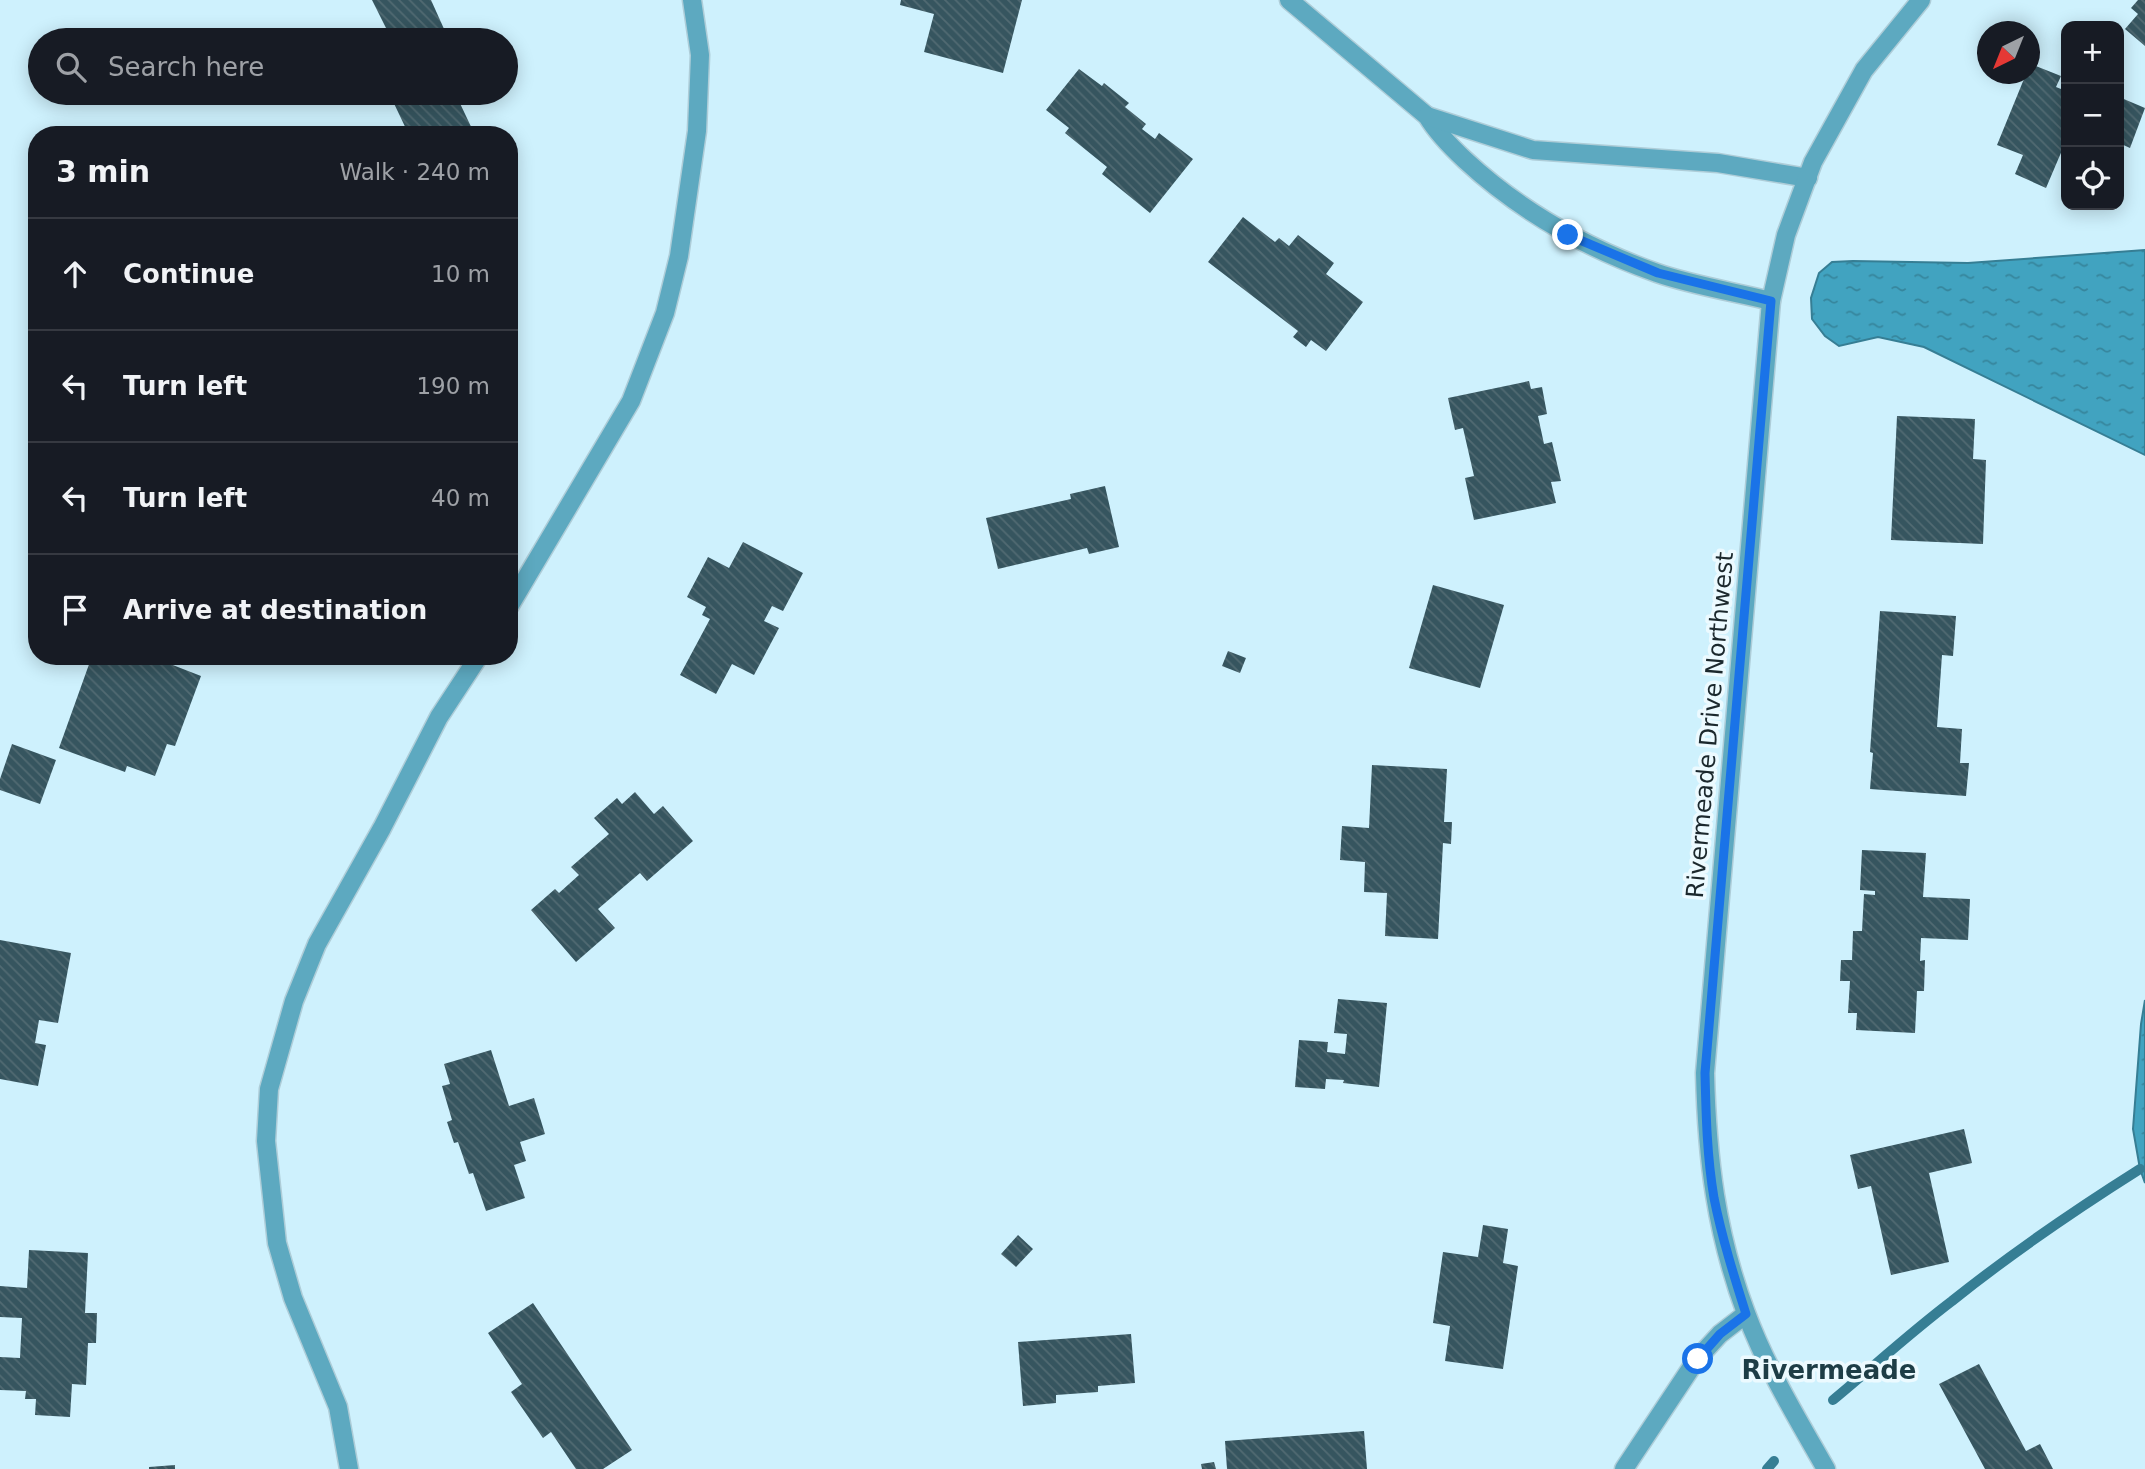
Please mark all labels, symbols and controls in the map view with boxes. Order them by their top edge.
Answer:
north arrow [1977,21,2040,84]
map controls [2061,21,2124,210]
button: + [2061,21,2124,84]
search box [28,28,518,105]
icon: search [52,48,90,86]
text: Search here [108,52,264,82]
button: − [2061,84,2124,147]
button: locate [2061,147,2124,210]
text: 3 min [56,154,150,189]
text: Walk · 240 m [339,159,490,185]
route end [1552,219,1583,250]
icon: ahead [56,255,94,293]
text: Continue [123,259,254,289]
text: 10 m [431,261,490,287]
icon: left [56,367,94,405]
text: Turn left [123,371,247,401]
text: 190 m [416,373,490,399]
icon: left [56,479,94,517]
text: Turn left [123,483,247,513]
text: 40 m [431,485,490,511]
street label: Rivermeade Drive Northwest [1681,551,1739,899]
icon: arrive [56,591,94,629]
text: Arrive at destination [123,595,427,625]
route start [1682,1343,1713,1374]
district label: Rivermeade [1742,1355,1916,1385]

